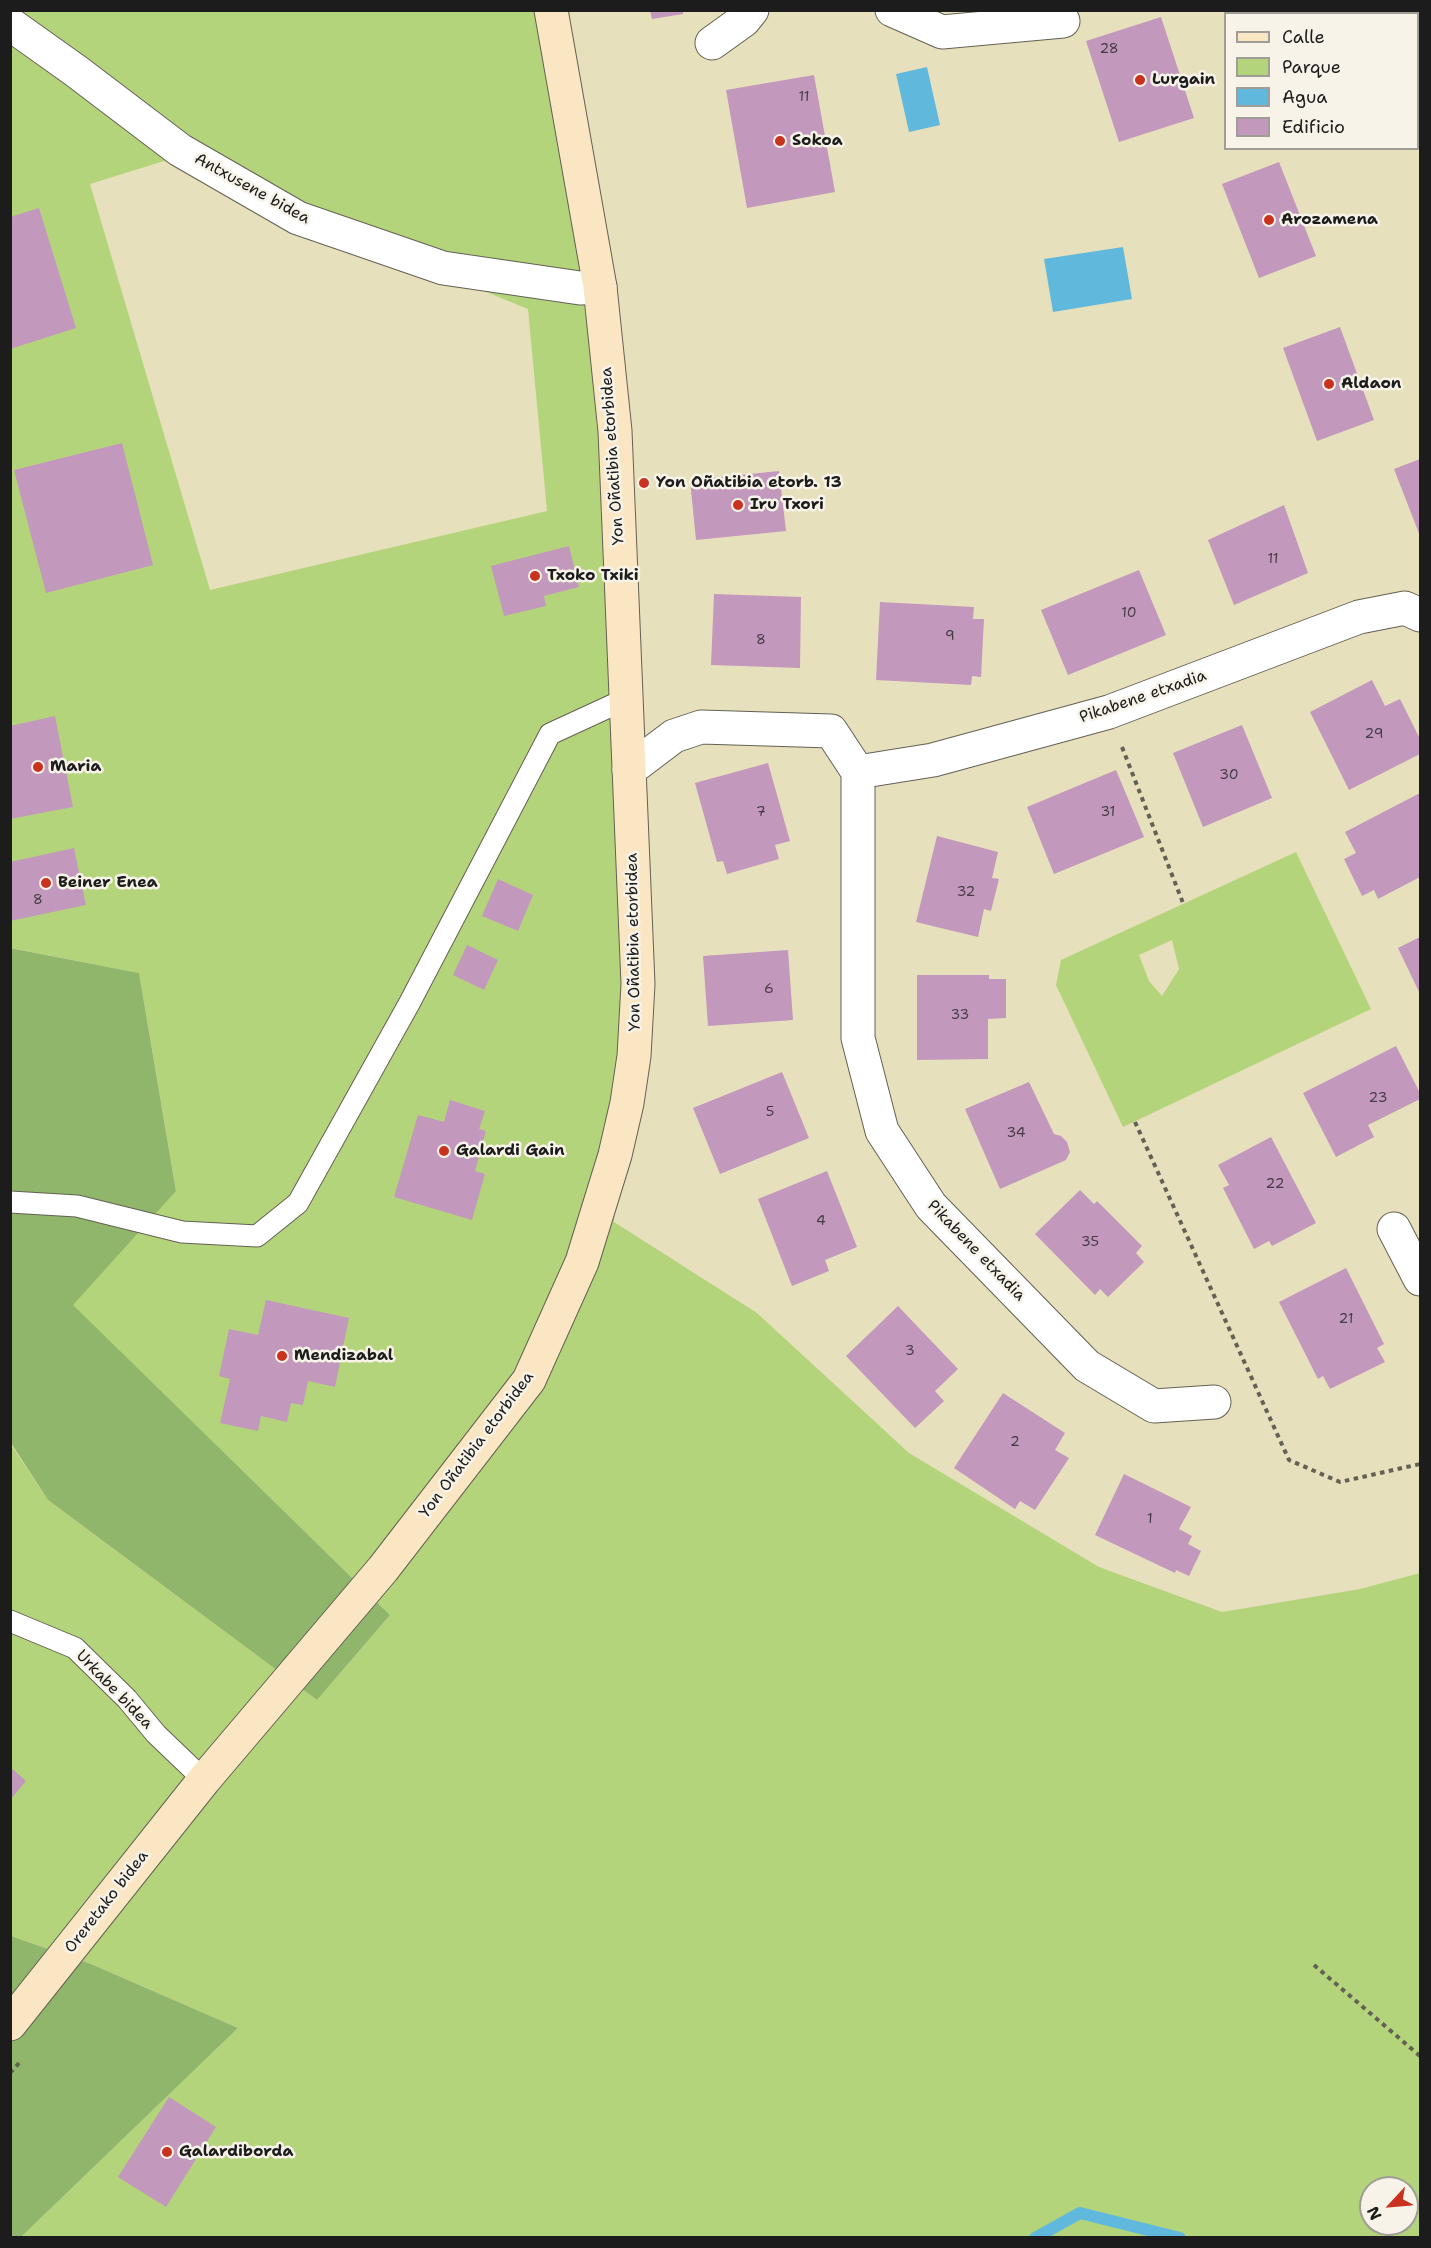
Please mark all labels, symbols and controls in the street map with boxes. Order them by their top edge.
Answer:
legend [1224,12,1419,150]
text: Calle [1282,25,1325,49]
house number: 28 [1099,41,1119,57]
text: Parque [1282,55,1341,79]
place label: Lurgain [1152,70,1215,90]
marker: Lurgain [1133,73,1147,87]
text: Agua [1282,85,1327,109]
house number: 11 [798,89,810,105]
text: Edificio [1282,115,1345,139]
place label: Sokoa [792,131,843,151]
marker: Sokoa [773,134,787,148]
street label: Antxusene bidea [191,149,313,229]
place label: Arozamena [1281,210,1378,230]
marker: Arozamena [1262,213,1276,227]
street label: Yon Oñatibia etorbidea [597,366,629,546]
place label: Aldaon [1341,374,1402,394]
marker: Aldaon [1322,377,1336,391]
place label: Yon Oñatibia etorb. 13 [656,473,842,493]
marker: Yon Oñatibia etorb. 13 [637,476,651,490]
place label: Iru Txori [750,495,824,515]
marker: Iru Txori [731,498,745,512]
house number: 11 [1267,551,1279,567]
place label: Txoko Txiki [547,566,639,586]
marker: Txoko Txiki [528,569,542,583]
house number: 10 [1121,605,1137,621]
house number: 9 [945,628,955,644]
house number: 8 [756,632,766,648]
street label: Pikabene etxadia [1077,666,1209,728]
house number: 29 [1365,726,1383,742]
place label: Maria [50,757,101,777]
marker: Maria [31,760,45,774]
house number: 30 [1219,767,1239,783]
house number: 7 [756,804,766,820]
house number: 31 [1101,804,1115,820]
street label: Yon Oñatibia etorbidea [623,853,645,1031]
place label: Beiner Enea [58,873,158,893]
marker: Beiner Enea [39,876,53,890]
house number: 32 [957,884,975,900]
house number: 8 [33,892,43,908]
house number: 6 [764,981,774,997]
house number: 33 [951,1007,969,1023]
house number: 23 [1369,1090,1387,1106]
house number: 5 [766,1104,774,1120]
house number: 34 [1006,1125,1026,1141]
place label: Galardi Gain [456,1141,565,1161]
marker: Galardi Gain [437,1144,451,1158]
house number: 22 [1266,1176,1284,1192]
street label: Pikabene etxadia [923,1197,1029,1305]
house number: 4 [816,1213,826,1229]
house number: 35 [1081,1234,1099,1250]
house number: 21 [1339,1311,1353,1327]
house number: 3 [905,1343,915,1359]
place label: Mendizabal [294,1346,393,1366]
marker: Mendizabal [275,1349,289,1363]
street label: Yon Oñatibia etorbidea [416,1368,538,1522]
house number: 2 [1010,1434,1020,1450]
house number: 1 [1147,1511,1153,1527]
street label: Urkabe bidea [72,1646,156,1734]
street label: Oreretako bidea [61,1847,153,1957]
place label: Galardiborda [179,2142,294,2162]
marker: Galardiborda [160,2145,174,2159]
north arrow [1359,2176,1419,2236]
text: N [1362,2203,1386,2224]

